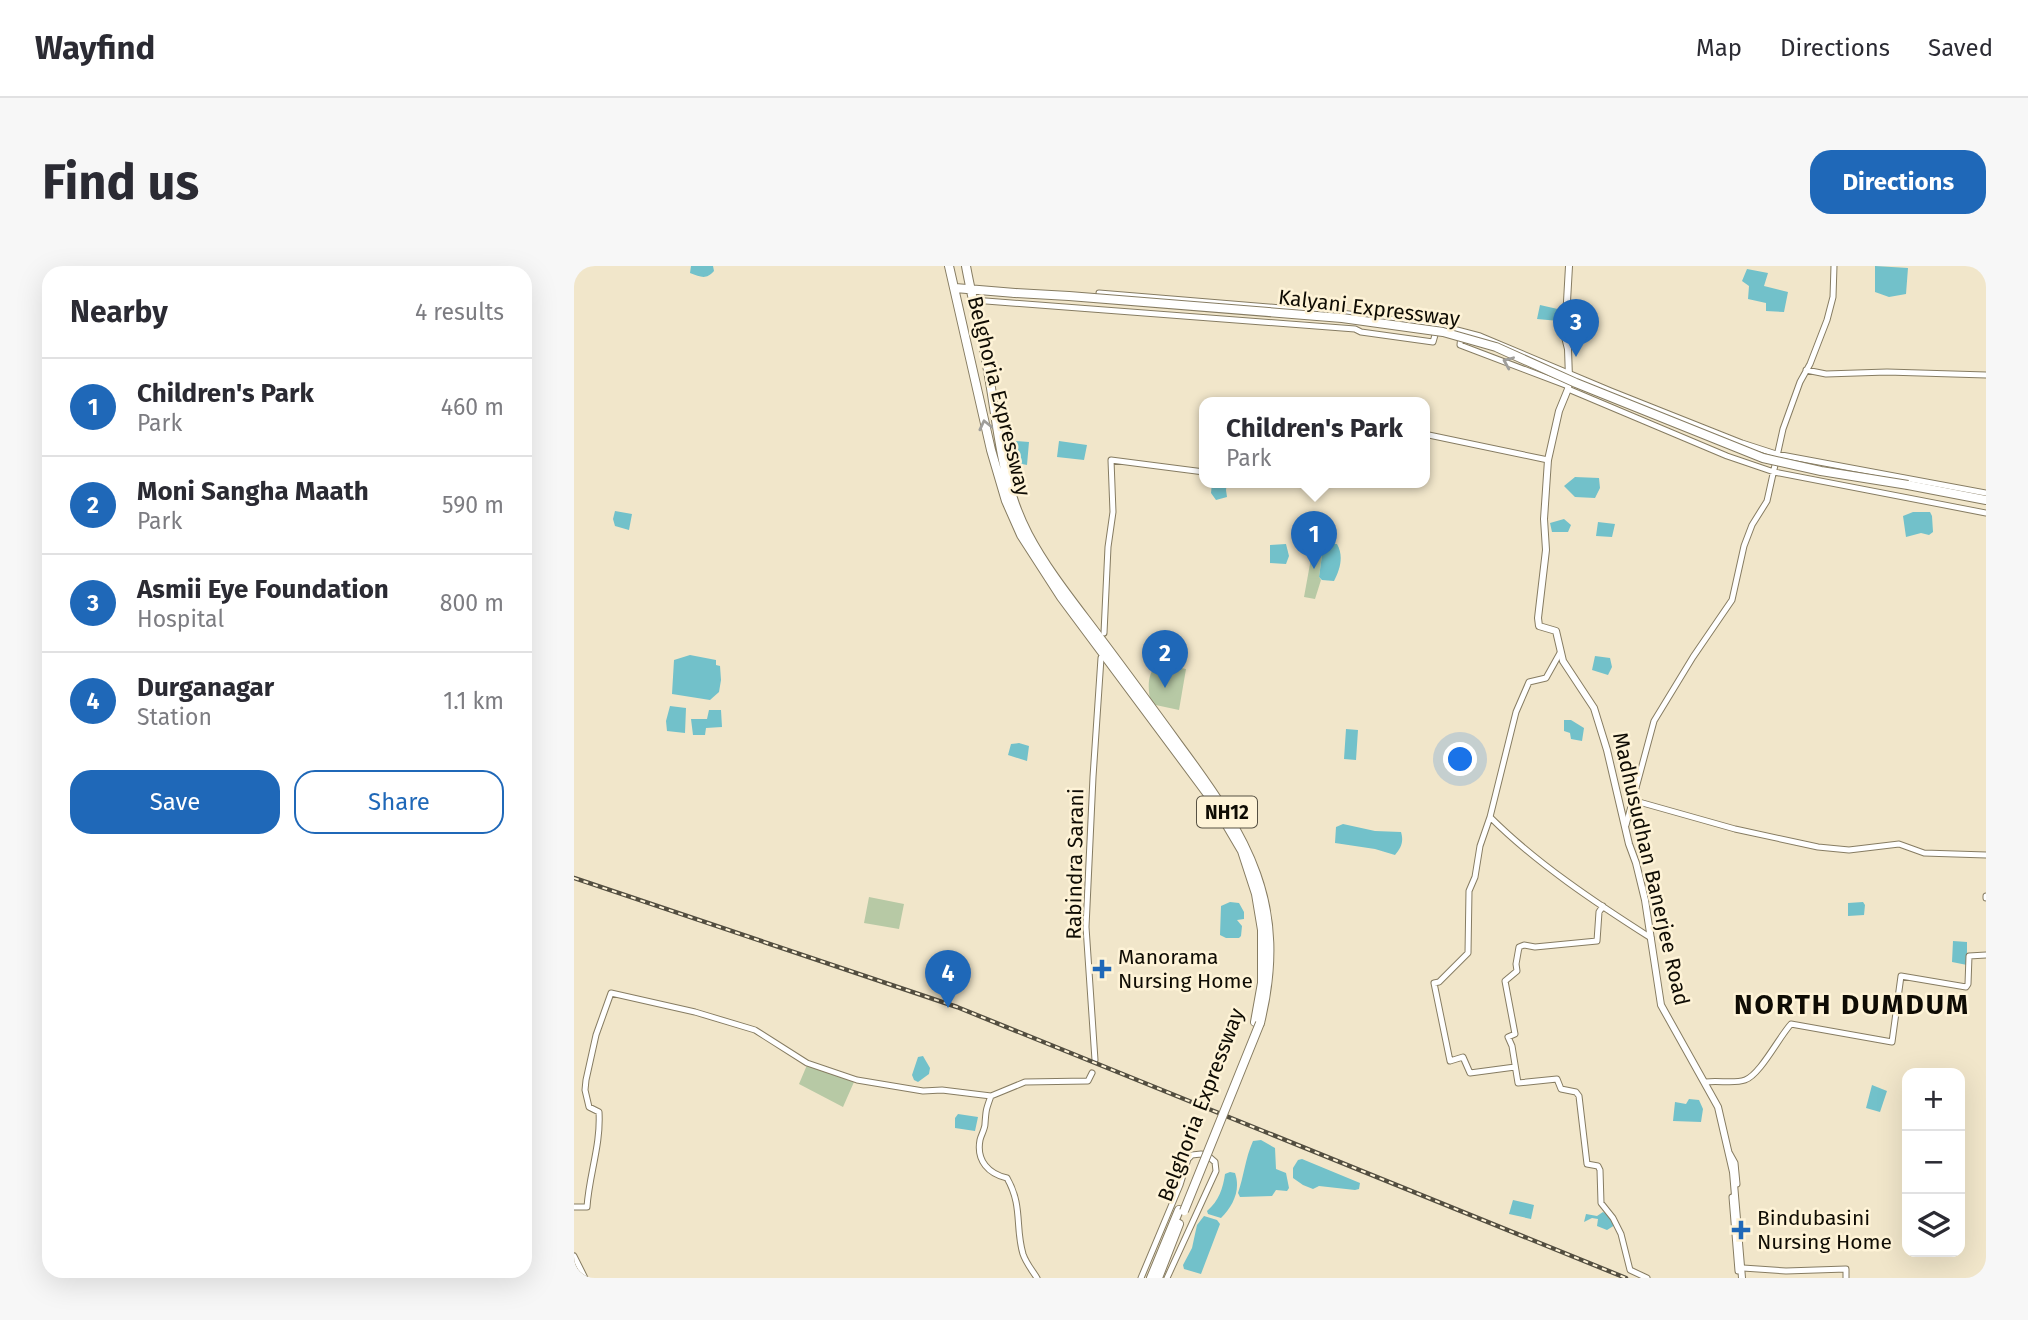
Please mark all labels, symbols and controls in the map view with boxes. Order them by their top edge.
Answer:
text: Wayfind [35,28,155,68]
text: Map [1696,34,1742,62]
text: Directions [1780,34,1890,62]
text: Saved [1928,34,1993,62]
button: Directions [1810,150,1986,214]
text: Find us [42,153,199,212]
street label: Kalyani Expressway [1277,284,1462,332]
street label: Belghoria Expressway [962,293,1037,499]
text: Nearby [70,294,168,330]
text: 4 results [415,298,504,326]
pin: 3 [1553,299,1599,357]
one-way arrow [1502,356,1515,370]
text: Children's Park [137,378,314,409]
text: 1 [88,393,98,421]
text: 460 m [441,393,504,421]
popup [1199,397,1430,488]
text: Park [137,409,182,437]
text: Children's Park [1226,413,1403,444]
one-way arrow [979,420,993,432]
text: Park [1226,444,1271,472]
text: Moni Sangha Maath [137,476,369,507]
text: 2 [87,491,99,519]
text: 590 m [442,491,504,519]
text: Park [137,507,182,535]
pin: 1 [1291,511,1337,569]
text: Asmii Eye Foundation [137,574,389,605]
text: 3 [87,589,99,617]
text: 800 m [440,589,504,617]
text: Hospital [137,605,224,633]
pin: 2 [1142,630,1188,688]
text: Durganagar [137,672,274,703]
text: 4 [87,687,100,715]
text: 1.1 km [443,687,504,715]
text: Station [137,703,212,731]
street label: Madhusudhan Banerjee Road [1607,730,1695,1008]
your location [1443,742,1477,776]
button: Save [70,770,280,834]
button: Share [294,770,504,834]
street label: Rabindra Sarani [1061,788,1089,940]
road number: NH12 [1197,796,1257,828]
place label: Manorama Nursing Home [1118,944,1253,994]
pin: 4 [925,950,971,1008]
marker: Manorama Nursing Home [1092,959,1112,979]
district label: NORTH DUMDUM [1734,988,1970,1021]
street label: Belghoria Expressway [1152,1004,1250,1205]
map controls [1902,1068,1965,1257]
button: + [1902,1068,1965,1131]
button: − [1902,1131,1965,1194]
button: layers [1902,1194,1965,1257]
place label: Bindubasini Nursing Home [1757,1205,1892,1255]
marker: Bindubasini Nursing Home [1731,1220,1751,1240]

